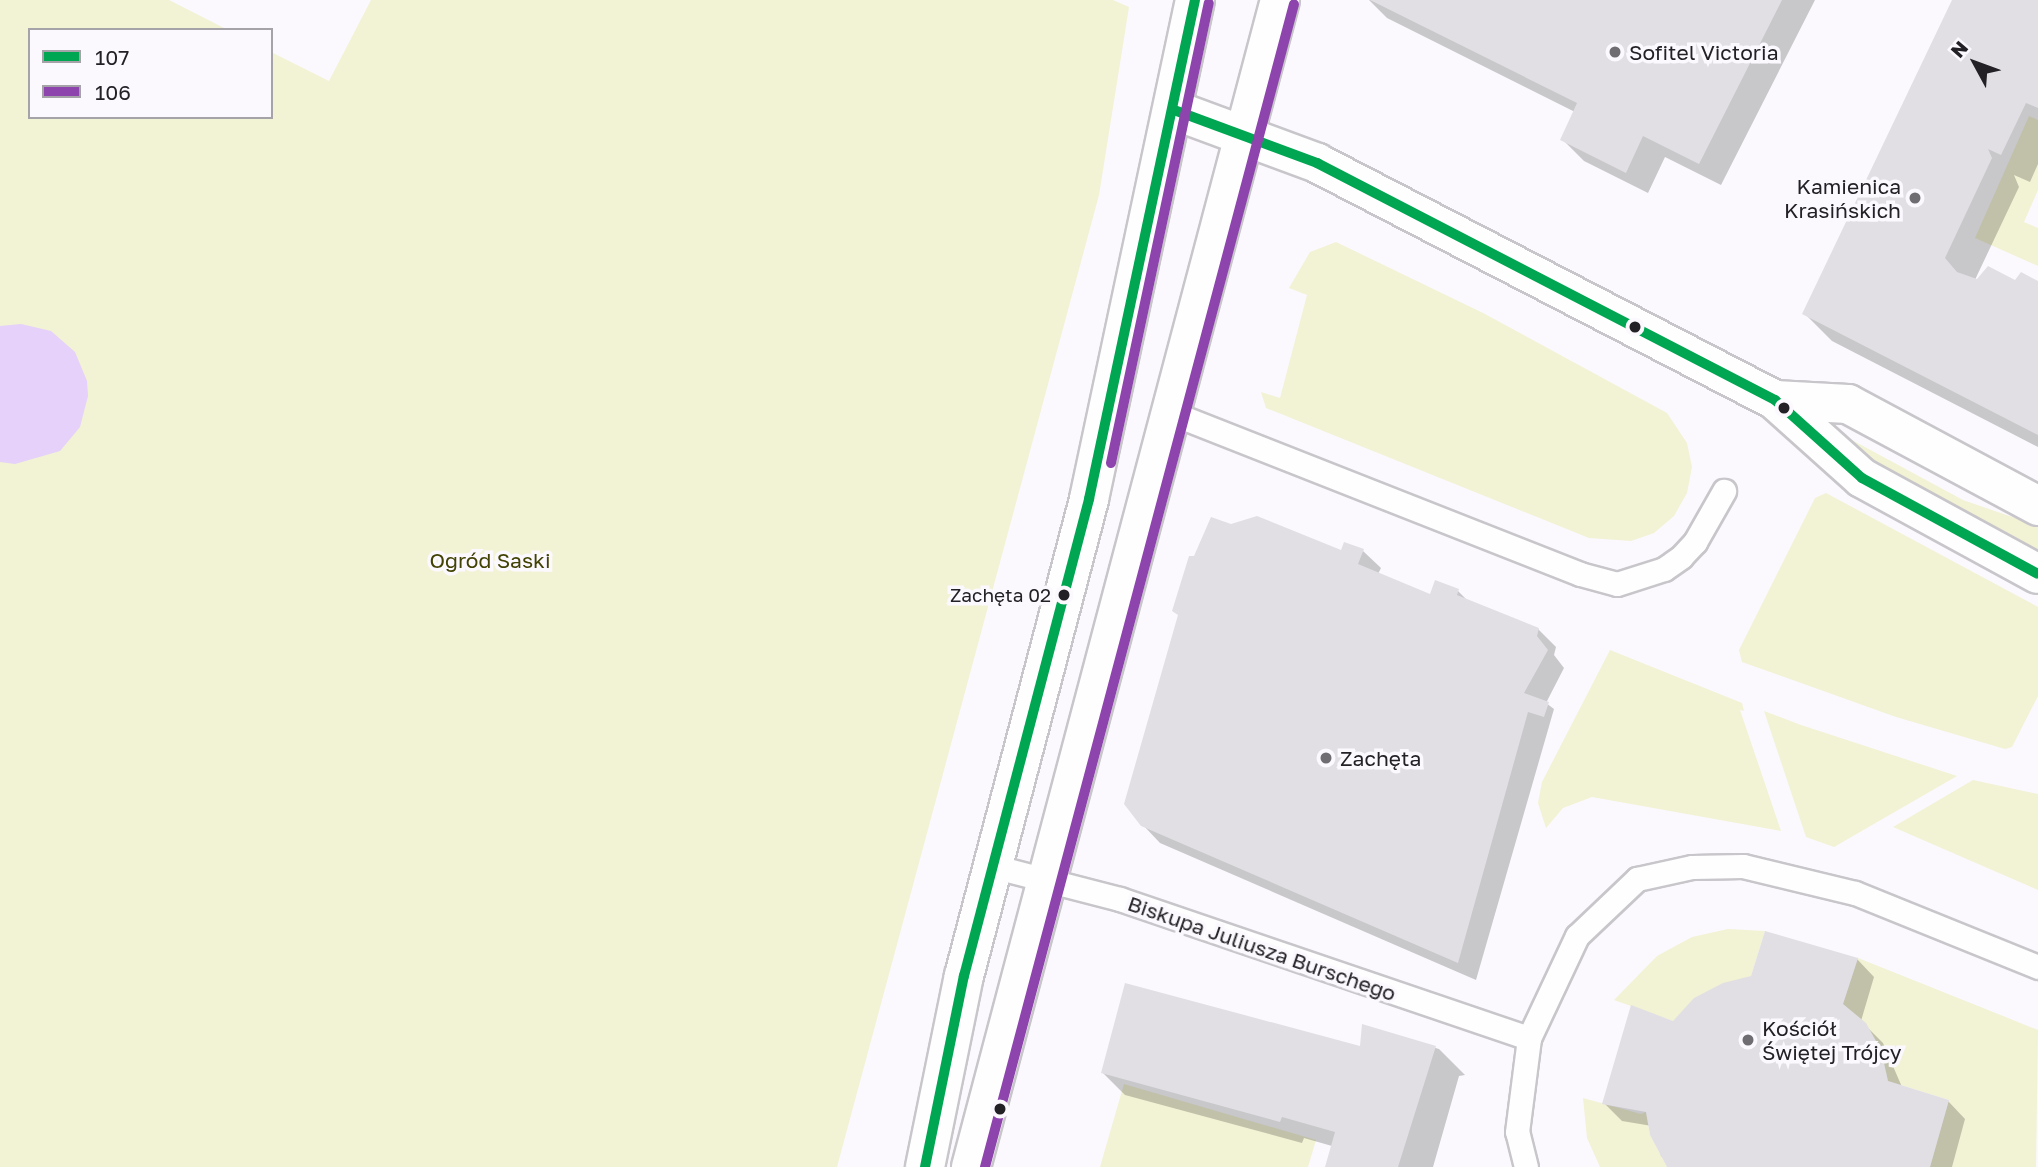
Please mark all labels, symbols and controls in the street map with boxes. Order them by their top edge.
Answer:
legend [28,28,273,119]
north arrow [1940,28,2010,98]
text: N [1945,36,1972,62]
place label: Sofitel Victoria [1629,39,1778,65]
text: 107 [95,44,129,70]
marker: Sofitel Victoria [1607,44,1623,60]
text: 106 [95,79,131,105]
place label: Kamienica Krasińskich [1784,173,1901,223]
marker: Kamienica Krasińskich [1907,190,1923,206]
unlabelled marker [1628,320,1642,334]
unlabelled marker [1777,401,1791,415]
park label: Ogród Saski [429,547,551,573]
place label: Zachęta 02 [950,584,1051,606]
marker: Zachęta 02 [1057,588,1071,602]
place label: Zachęta [1340,745,1421,771]
marker: Zachęta [1318,750,1334,766]
street label: Biskupa Juliusza Burschego [1125,890,1399,1006]
place label: Kościół Świętej Trójcy [1762,1015,1902,1065]
marker: Kościół Świętej Trójcy [1740,1032,1756,1048]
unlabelled marker [993,1102,1007,1116]

